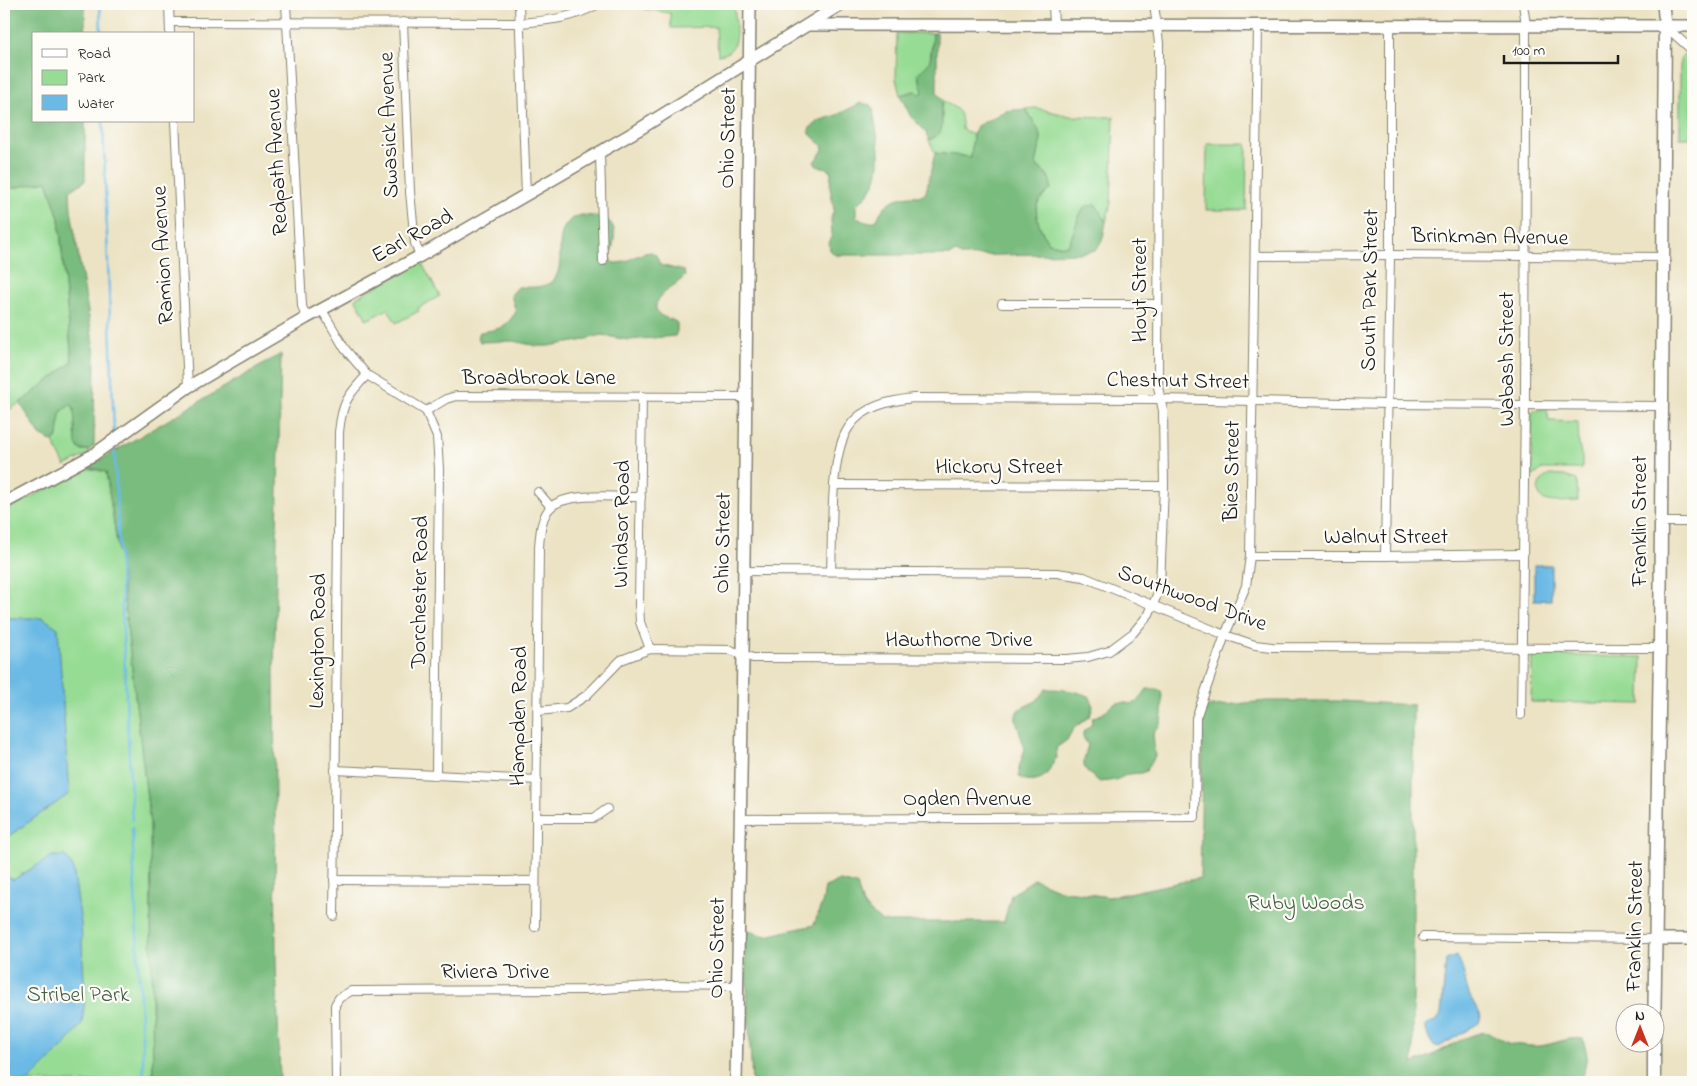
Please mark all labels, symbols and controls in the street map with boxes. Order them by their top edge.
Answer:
legend [32,32,195,122]
scale bar [1504,32,1618,64]
text: 100 m [1512,40,1545,62]
text: Road [78,43,111,65]
street label: Swasick Avenue [371,51,409,199]
text: Park [78,67,106,89]
street label: Redpath Avenue [258,87,298,236]
street label: Ohio Street [712,87,746,189]
text: Water [78,93,114,115]
street label: Ramion Avenue [144,185,184,325]
street label: Earl Road [366,201,460,273]
street label: South Park Street [1354,208,1388,371]
street label: Brinkman Avenue [1410,221,1569,255]
street label: Hoyt Street [1125,237,1158,342]
street label: Wabash Street [1492,291,1524,427]
street label: Broadbrook Lane [461,363,616,395]
street label: Chestnut Street [1106,365,1250,399]
street label: Bies Street [1216,420,1250,523]
street label: Hickory Street [935,452,1063,485]
street label: Franklin Street [1625,455,1657,588]
street label: Windsor Road [606,460,640,588]
street label: Ohio Street [707,492,741,594]
street label: Dorchester Road [404,515,438,670]
street label: Walnut Street [1324,522,1449,554]
street label: Southwood Drive [1113,557,1271,641]
street label: Lexington Road [302,573,337,709]
street label: Hawthorne Drive [885,625,1033,657]
street label: Hampden Road [503,646,537,786]
street label: Ogden Avenue [903,784,1031,817]
street label: Franklin Street [1619,860,1653,993]
park label: Ruby Woods [1247,888,1365,921]
street label: Ohio Street [701,897,735,999]
street label: Riviera Drive [441,957,549,989]
park label: Stribel Park [27,980,130,1012]
north arrow [1614,1004,1664,1054]
text: N [1635,1006,1645,1027]

